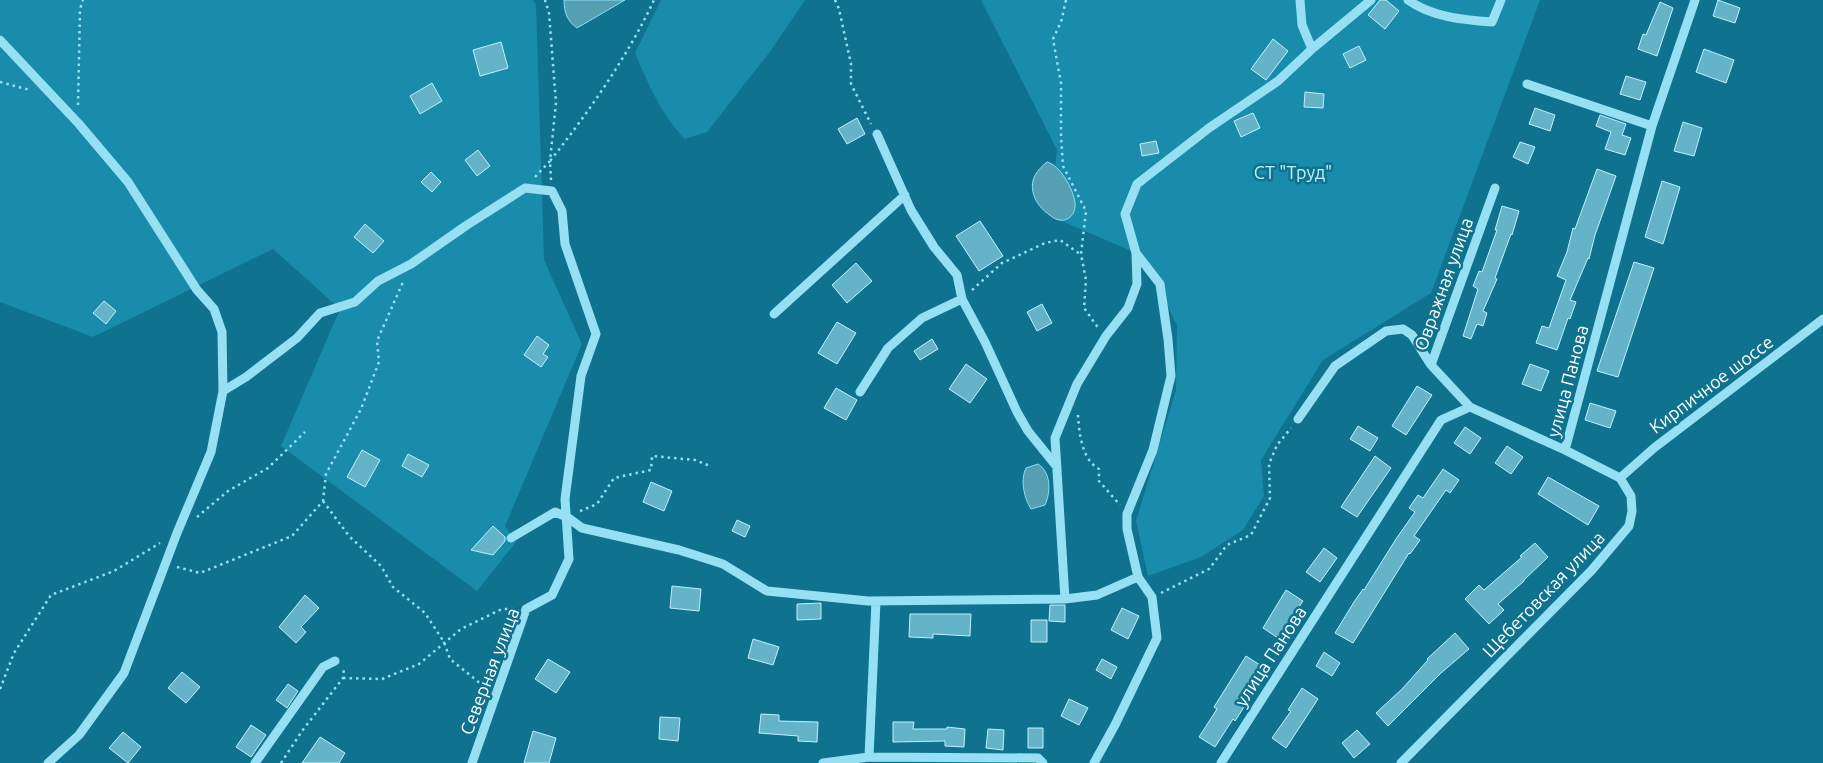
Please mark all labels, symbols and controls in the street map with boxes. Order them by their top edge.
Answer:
park label: СТ "Труд" [1254,162,1332,182]
street label: Овражная улица [1410,215,1476,353]
street label: улица Панова [1542,323,1592,439]
street label: Кирпичное шоссе [1645,331,1777,437]
street label: Щебетовская улица [1478,527,1608,661]
street label: улица Панова [1230,602,1310,710]
street label: Северная улица [456,605,522,737]

